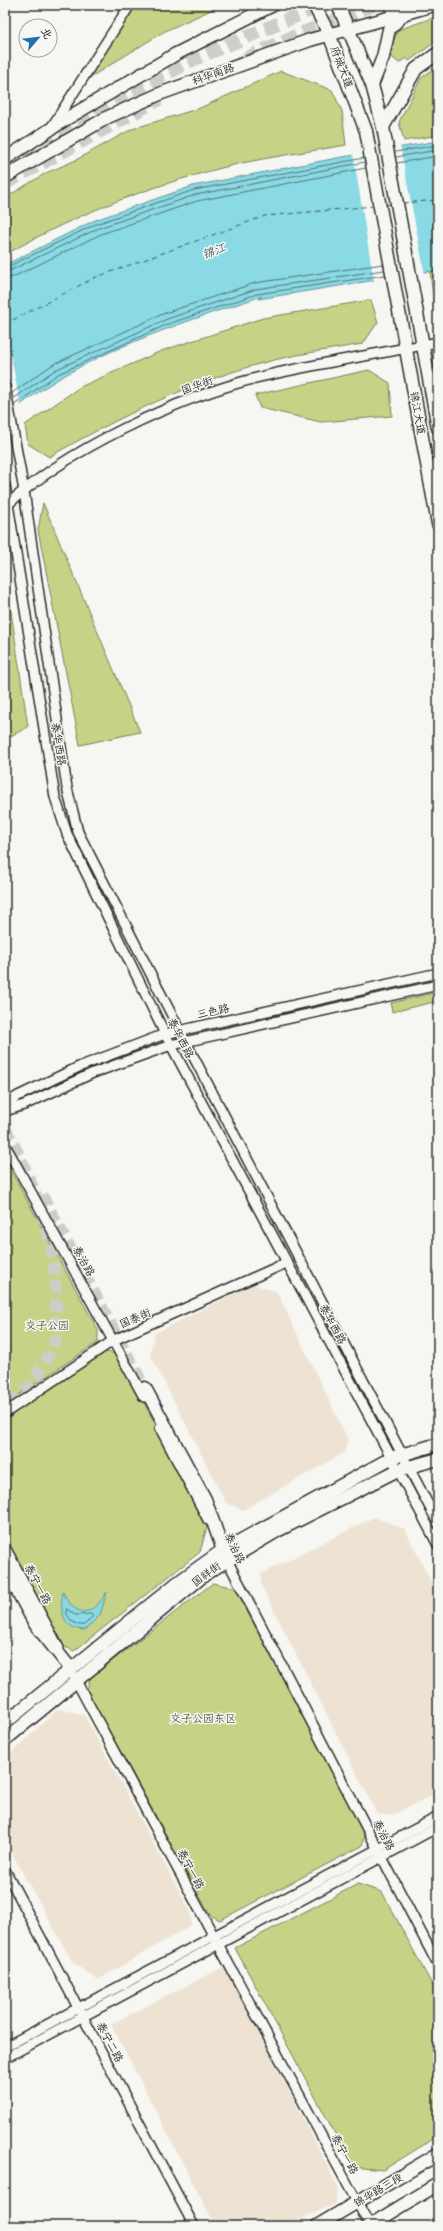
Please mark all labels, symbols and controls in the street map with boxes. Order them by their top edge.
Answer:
north arrow [18,18,58,58]
text: 北 [37,24,57,42]
street label: 府城大道 [327,43,358,90]
street label: 科华南路 [189,58,236,89]
water label: 锦江 [199,237,229,263]
street label: 国华街 [178,371,216,398]
street label: 锦江大道 [406,390,431,436]
street label: 泰华西路 [48,721,71,767]
street label: 三色路 [195,999,231,1023]
street label: 泰华西路 [164,1014,199,1061]
street label: 泰治路 [69,1242,100,1279]
street label: 泰华西路 [316,1300,351,1347]
street label: 国泰街 [116,1303,154,1332]
park label: 交子公园 [25,1316,69,1333]
street label: 泰治路 [221,1529,250,1566]
street label: 国祥街 [187,1556,225,1590]
street label: 泰宁一路 [21,1560,56,1607]
park label: 交子公园东区 [170,1709,236,1726]
street label: 泰治路 [369,1816,400,1853]
street label: 泰宁一路 [174,1845,209,1892]
street label: 泰宁二路 [93,2018,128,2065]
street label: 泰宁一路 [328,2130,363,2177]
street label: 锦华路三段 [350,2168,406,2211]

